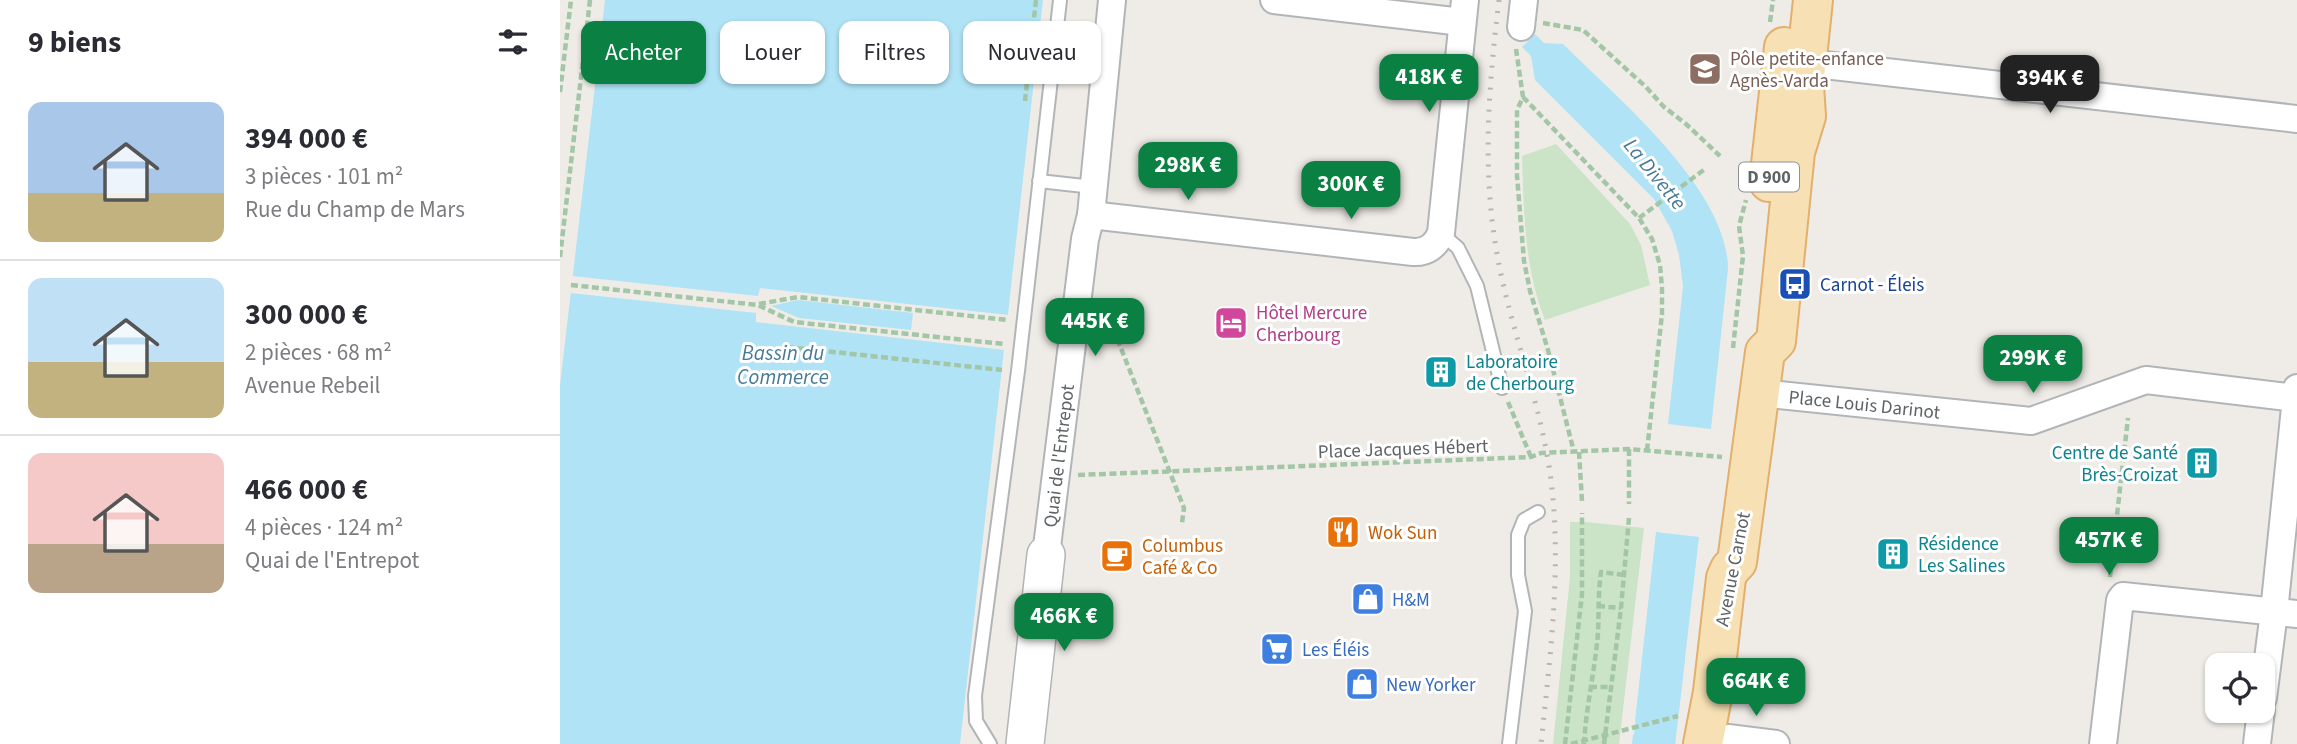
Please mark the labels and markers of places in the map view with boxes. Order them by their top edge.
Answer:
place label: Pôle petite-enfance Agnès-Varda [1730,46,1884,95]
school or university icon: Pôle petite-enfance Agnès-Varda [1686,50,1724,88]
pin: 418K € [1372,54,1486,114]
pin: 394K € [1993,55,2107,115]
pin: 298K € [1131,142,1245,202]
pin: 300K € [1294,162,1408,221]
bus stop icon: Carnot - Éleis [1776,265,1814,303]
place label: Carnot - Éleis [1820,272,1924,299]
pin: 445K € [1038,298,1152,358]
place label: Hôtel Mercure Cherbourg [1256,300,1367,349]
hotel icon: Hôtel Mercure Cherbourg [1212,304,1250,342]
pin: 299K € [1976,336,2090,395]
place label: Laboratoire de Cherbourg [1466,349,1575,398]
building icon: Laboratoire de Cherbourg [1422,353,1460,391]
place label: Centre de Santé Brès-Croizat [2052,440,2179,489]
building icon: Centre de Santé Brès-Croizat [2183,444,2221,482]
restaurant icon: Wok Sun [1324,513,1362,551]
pin: 457K € [2052,518,2166,577]
place label: Wok Sun [1368,520,1437,547]
place label: Résidence Les Salines [1918,531,2005,580]
place label: Columbus Café & Co [1142,533,1223,582]
building icon: Résidence Les Salines [1874,535,1912,573]
cafe icon: Columbus Café & Co [1098,537,1136,575]
shop icon: H&M [1349,580,1387,618]
place label: H&M [1392,587,1430,614]
pin: 466K € [1007,594,1121,653]
supermarket icon: Les Éléis [1258,630,1296,668]
place label: Les Éléis [1302,637,1369,664]
pin: 664K € [1699,658,1813,718]
shop icon: New Yorker [1343,665,1381,703]
place label: New Yorker [1386,672,1476,699]

